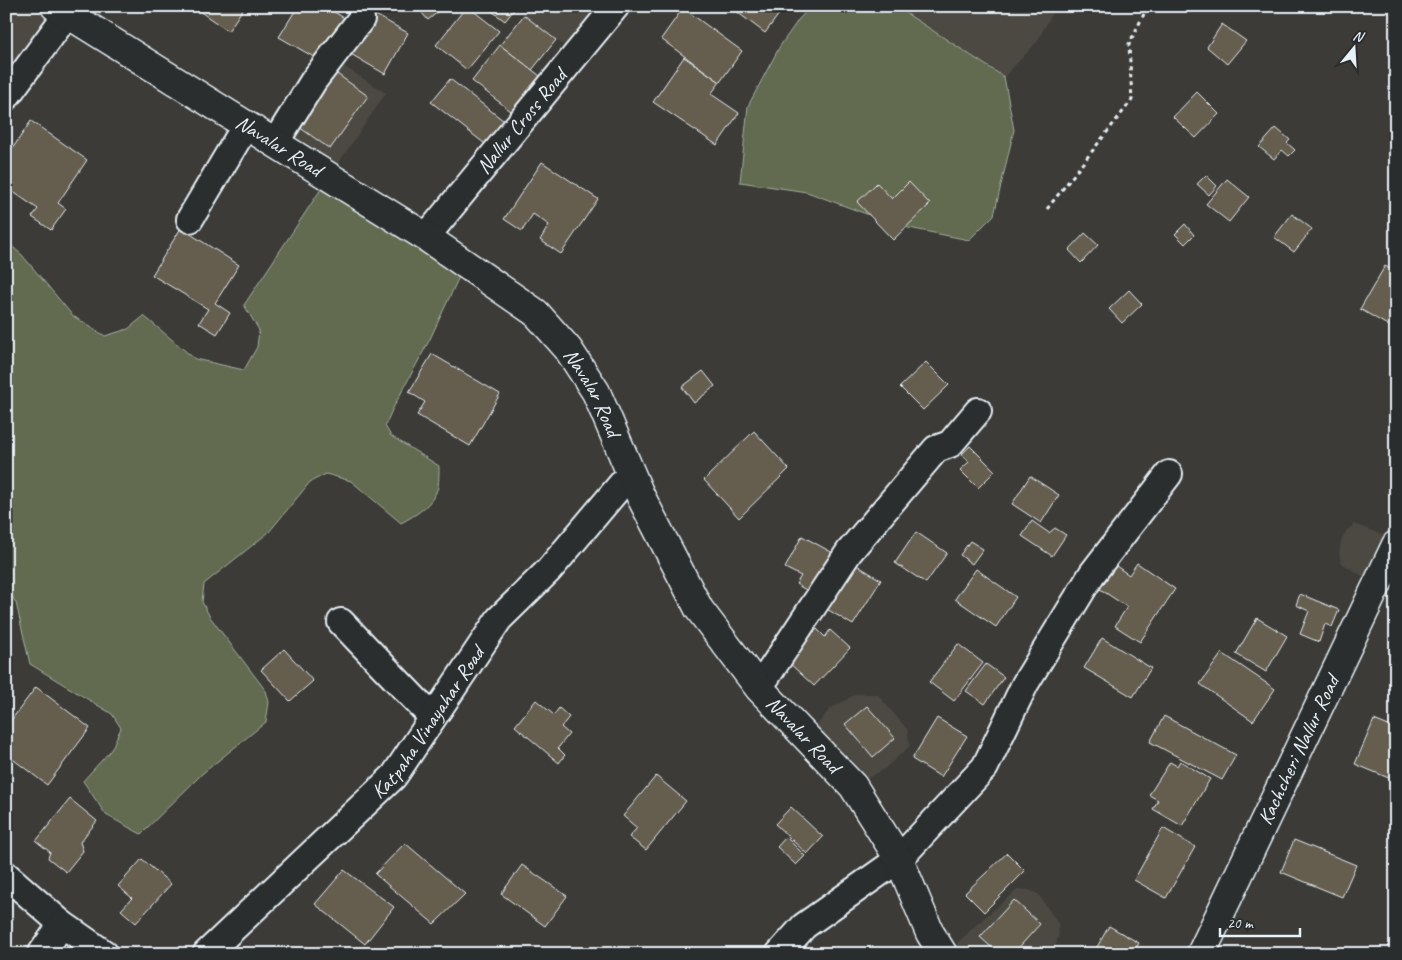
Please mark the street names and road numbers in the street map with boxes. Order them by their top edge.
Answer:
street label: Nallur Cross Road [471,60,574,179]
street label: Navalar Road [231,109,330,184]
street label: Navalar Road [558,343,628,444]
street label: Katpaha Vinayahar Road [365,638,492,804]
street label: Kachcheri Nallur Road [1252,669,1346,829]
street label: Navalar Road [761,690,849,781]

